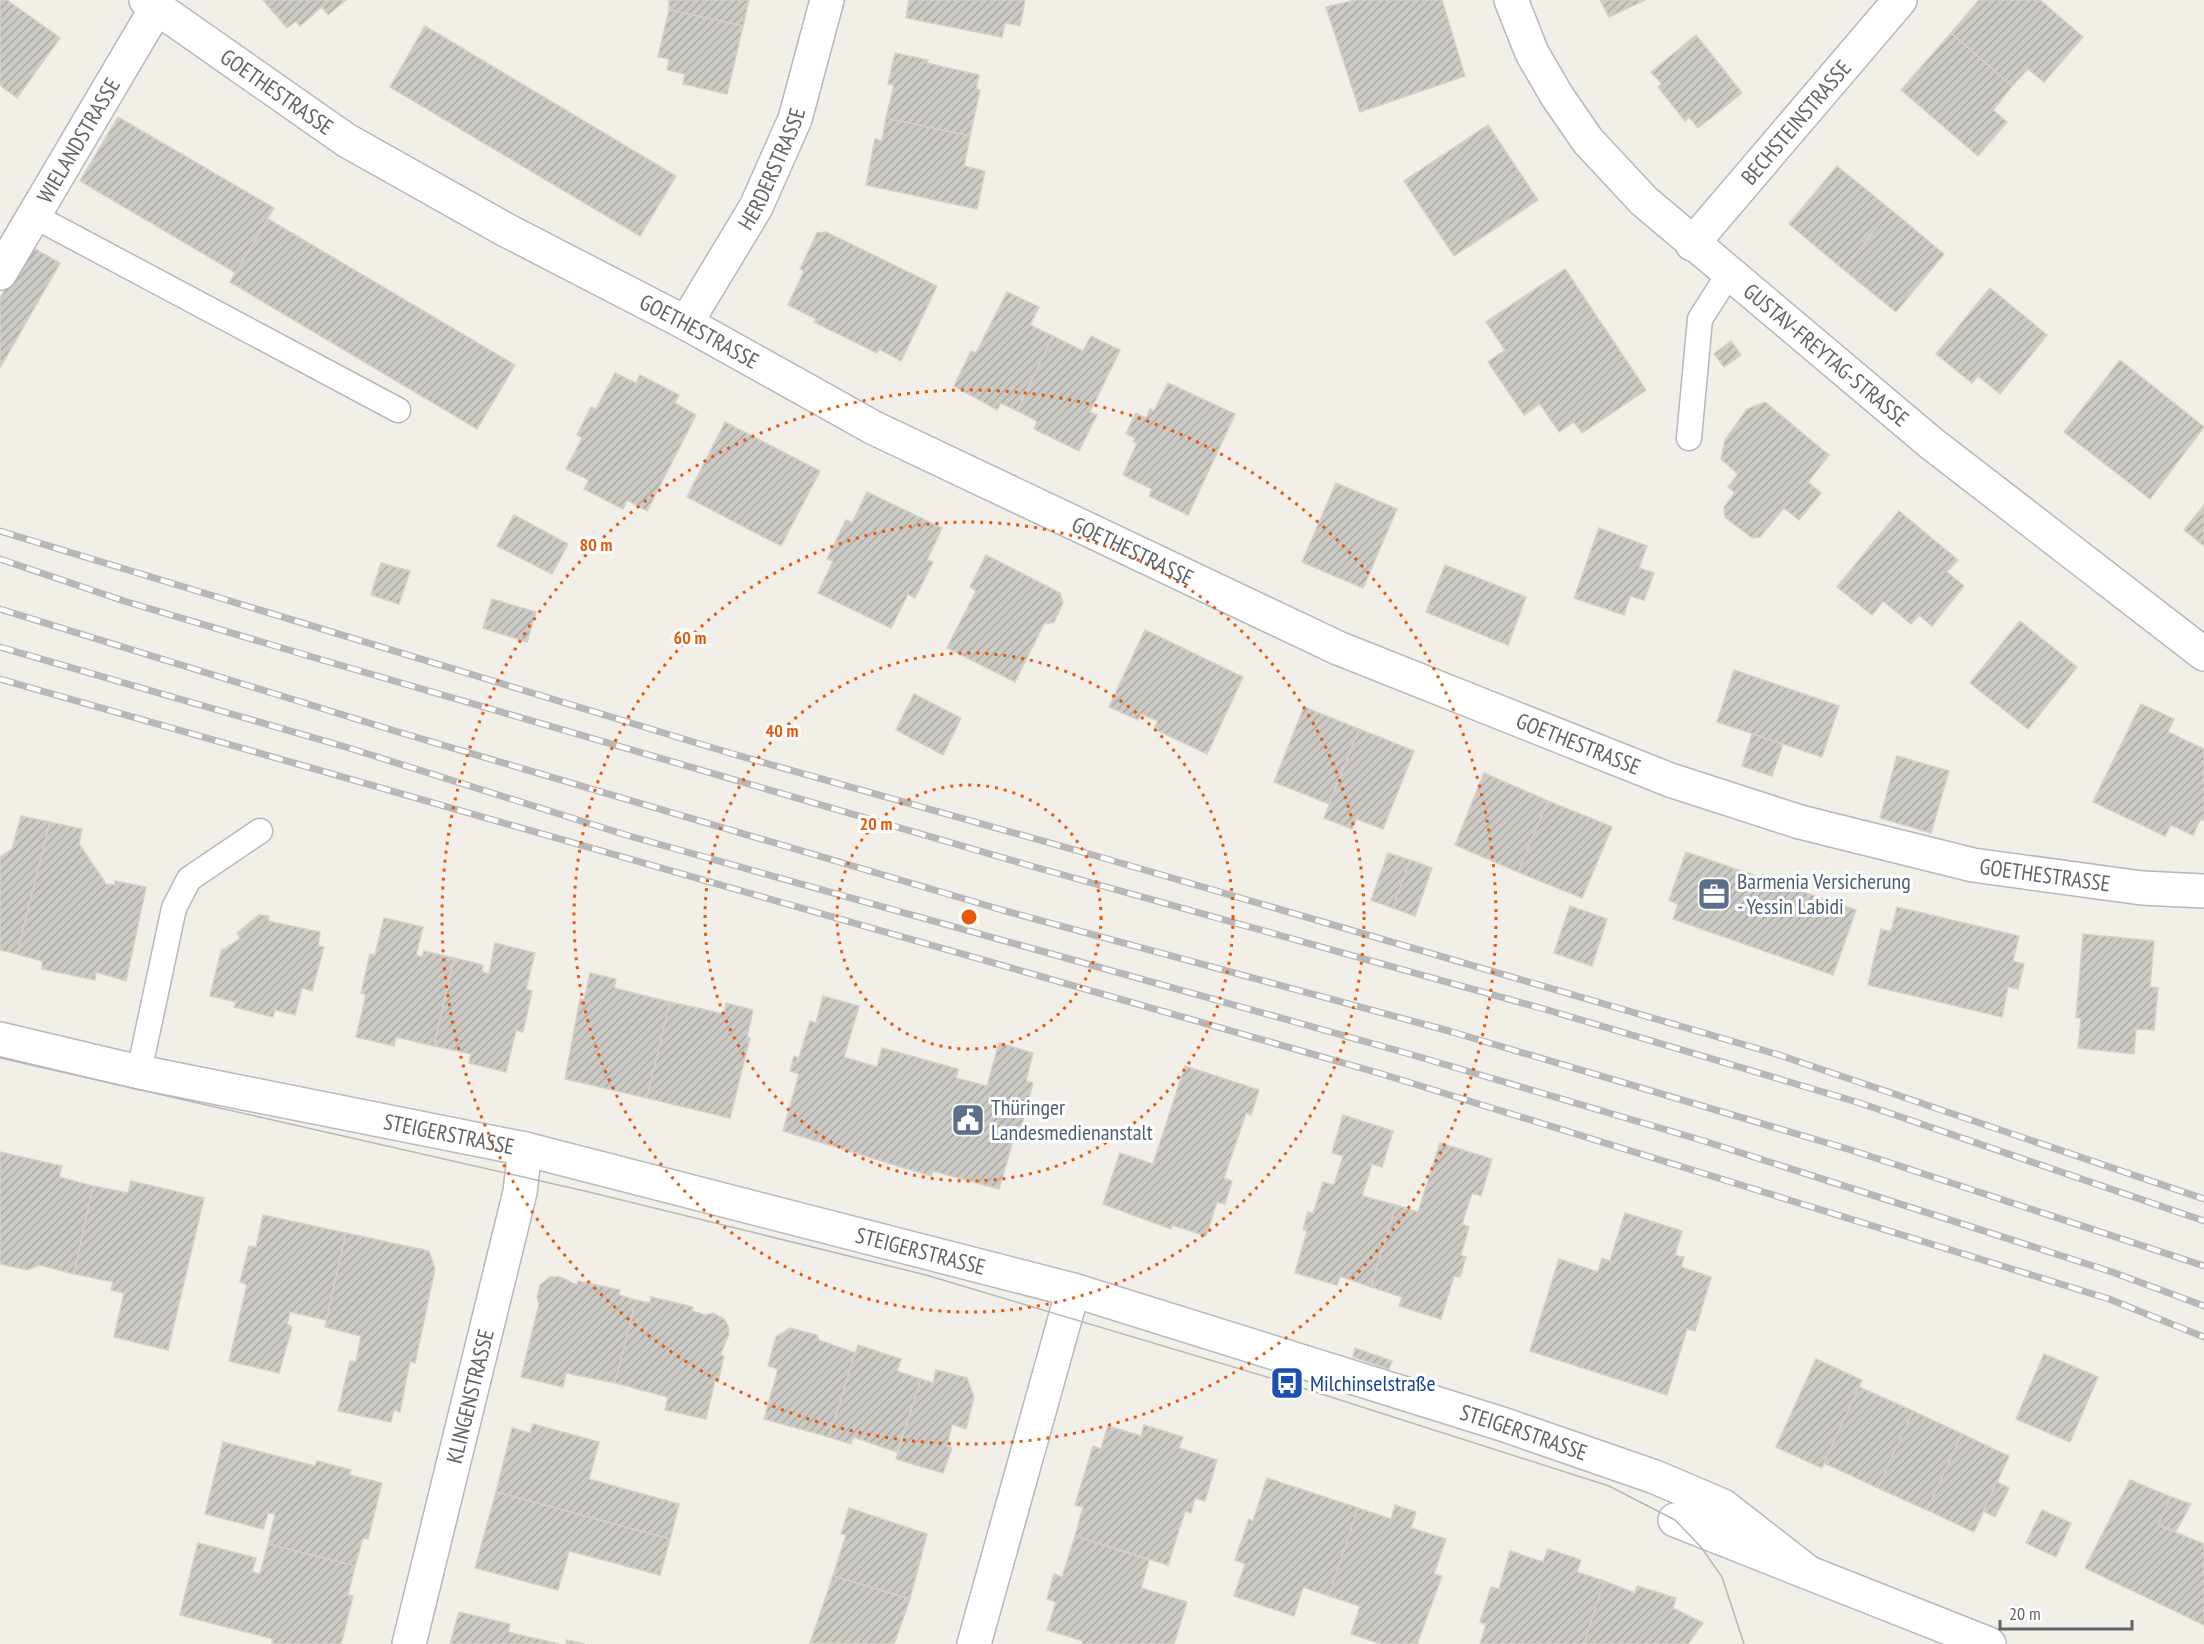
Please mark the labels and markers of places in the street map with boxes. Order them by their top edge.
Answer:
place label: Barmenia Versicherung - Yessin Labidi [1737,867,1911,920]
office icon: Barmenia Versicherung - Yessin Labidi [1696,876,1732,912]
centre of rings [959,907,979,927]
place label: Thüringer Landesmedienanstalt [991,1093,1153,1146]
public building icon: Thüringer Landesmedienanstalt [950,1102,986,1138]
bus stop icon: Milchinselstraße [1269,1365,1305,1401]
place label: Milchinselstraße [1310,1369,1436,1397]

